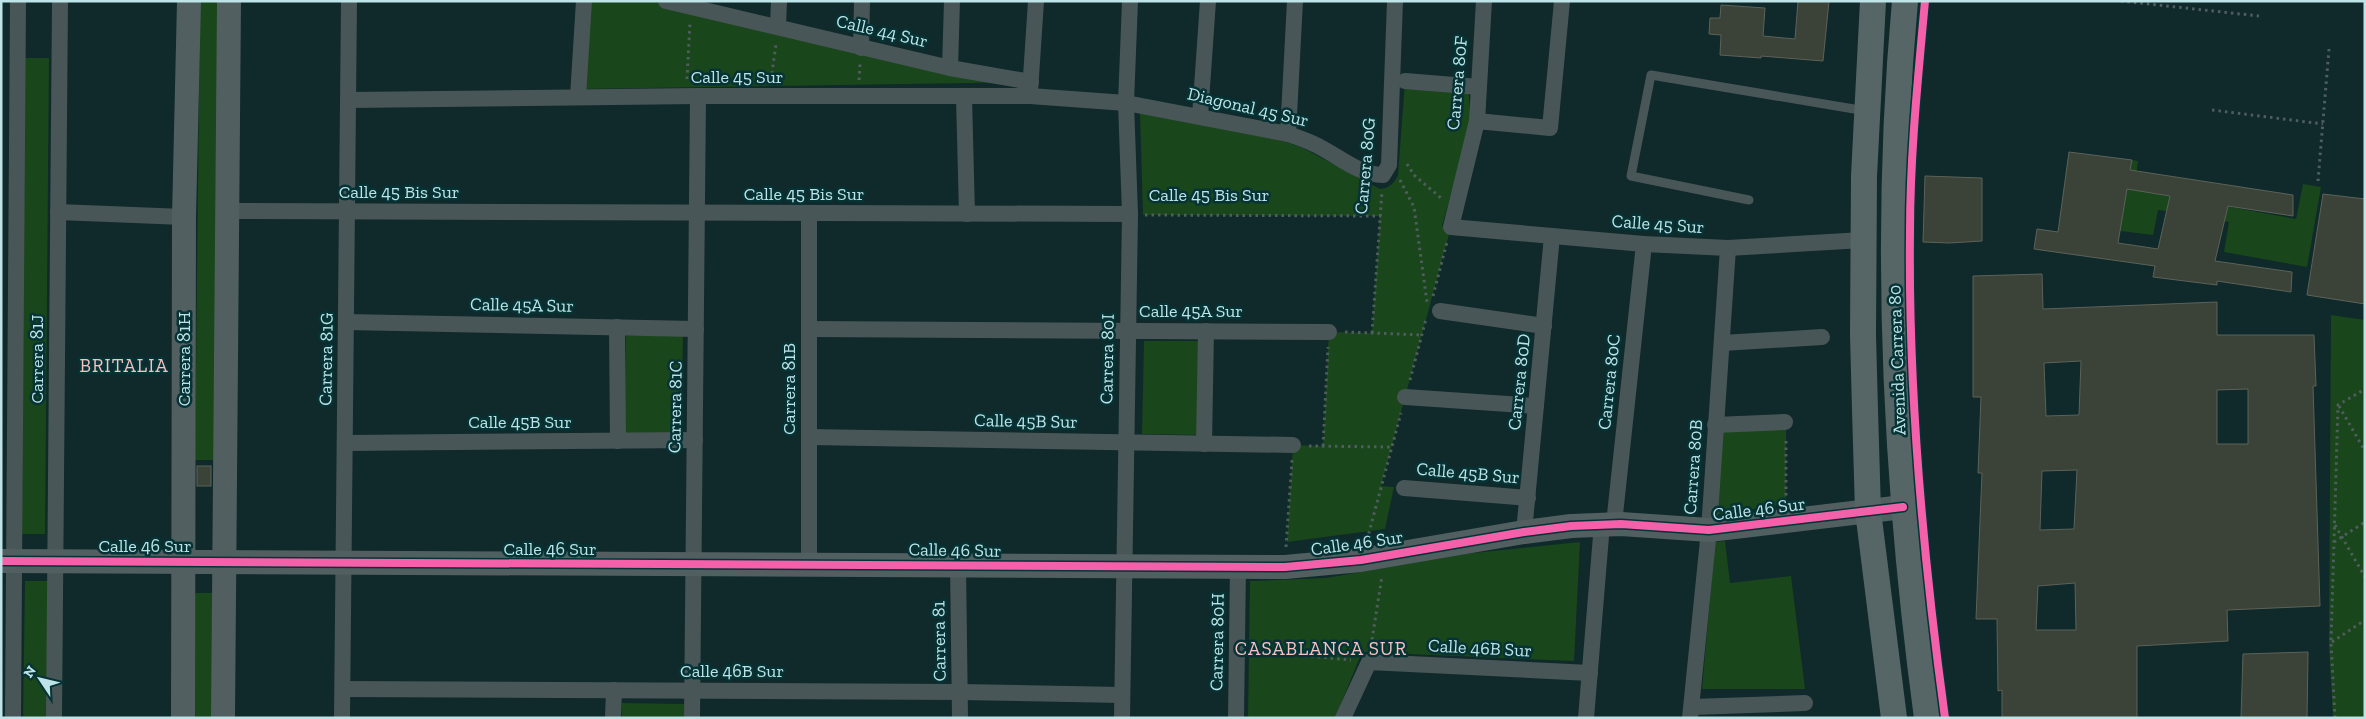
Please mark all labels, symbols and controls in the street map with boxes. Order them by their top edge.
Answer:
street label: Calle 44 Sur [834,10,930,52]
street label: Carrera 80F [1442,35,1472,131]
street label: Calle 45 Sur [691,66,783,88]
street label: Diagonal 45 Sur [1185,82,1311,132]
street label: Carrera 80G [1350,117,1380,215]
street label: Calle 45 Bis Sur [339,181,459,203]
street label: Calle 45 Bis Sur [744,183,864,205]
street label: Calle 45 Bis Sur [1149,184,1269,206]
street label: Calle 45 Sur [1611,210,1705,238]
street label: Avenida Carrera 80 [1883,284,1911,436]
street label: Calle 45A Sur [470,293,574,317]
street label: Calle 45A Sur [1139,300,1243,322]
street label: Carrera 81H [173,312,195,406]
street label: Carrera 81G [314,312,338,406]
street label: Carrera 81J [26,314,48,404]
street label: Carrera 80I [1095,314,1119,404]
street label: Carrera 80D [1503,333,1535,431]
street label: Carrera 80C [1593,333,1625,431]
street label: Carrera 81B [778,343,800,435]
district label: BRITALIA [79,354,169,377]
street label: Carrera 81C [663,361,687,453]
street label: Calle 45B Sur [974,409,1078,433]
street label: Calle 45B Sur [468,411,572,433]
street label: Carrera 80B [1679,419,1707,515]
street label: Calle 45B Sur [1415,458,1521,488]
street label: Calle 46 Sur [1711,492,1807,526]
street label: Calle 46 Sur [1309,526,1405,560]
street label: Calle 46 Sur [98,535,192,557]
street label: Calle 46 Sur [503,538,597,560]
street label: Calle 46 Sur [908,538,1002,562]
street label: Carrera 80H [1205,593,1229,691]
street label: Carrera 81 [927,600,951,682]
street label: Calle 46B Sur [1428,634,1532,662]
district label: CASABLANCA SUR [1235,637,1407,660]
north arrow [15,654,65,704]
street label: Calle 46B Sur [680,660,784,682]
text: N [20,662,40,681]

